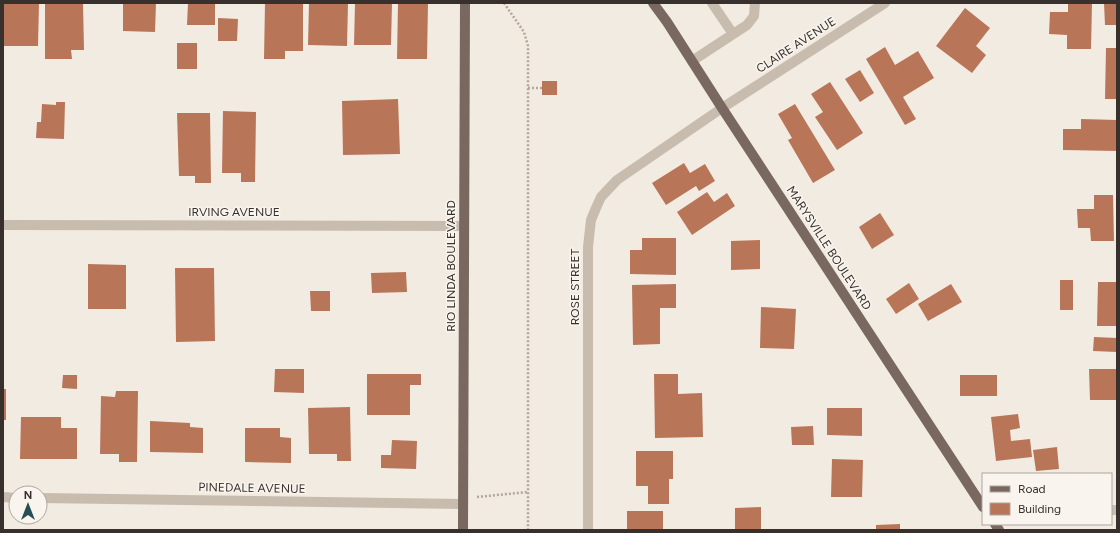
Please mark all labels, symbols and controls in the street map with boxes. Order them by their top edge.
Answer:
street label: CLAIRE AVENUE [754,14,838,76]
street label: MARYSVILLE BOULEVARD [784,184,874,312]
street label: RIO LINDA BOULEVARD [444,200,458,332]
street label: IRVING AVENUE [188,205,280,219]
street label: ROSE STREET [568,248,582,325]
legend [982,473,1112,525]
street label: PINEDALE AVENUE [198,480,306,496]
text: Road [1018,482,1046,496]
north arrow [8,485,48,525]
text: N [24,489,32,502]
text: Building [1018,502,1061,516]

